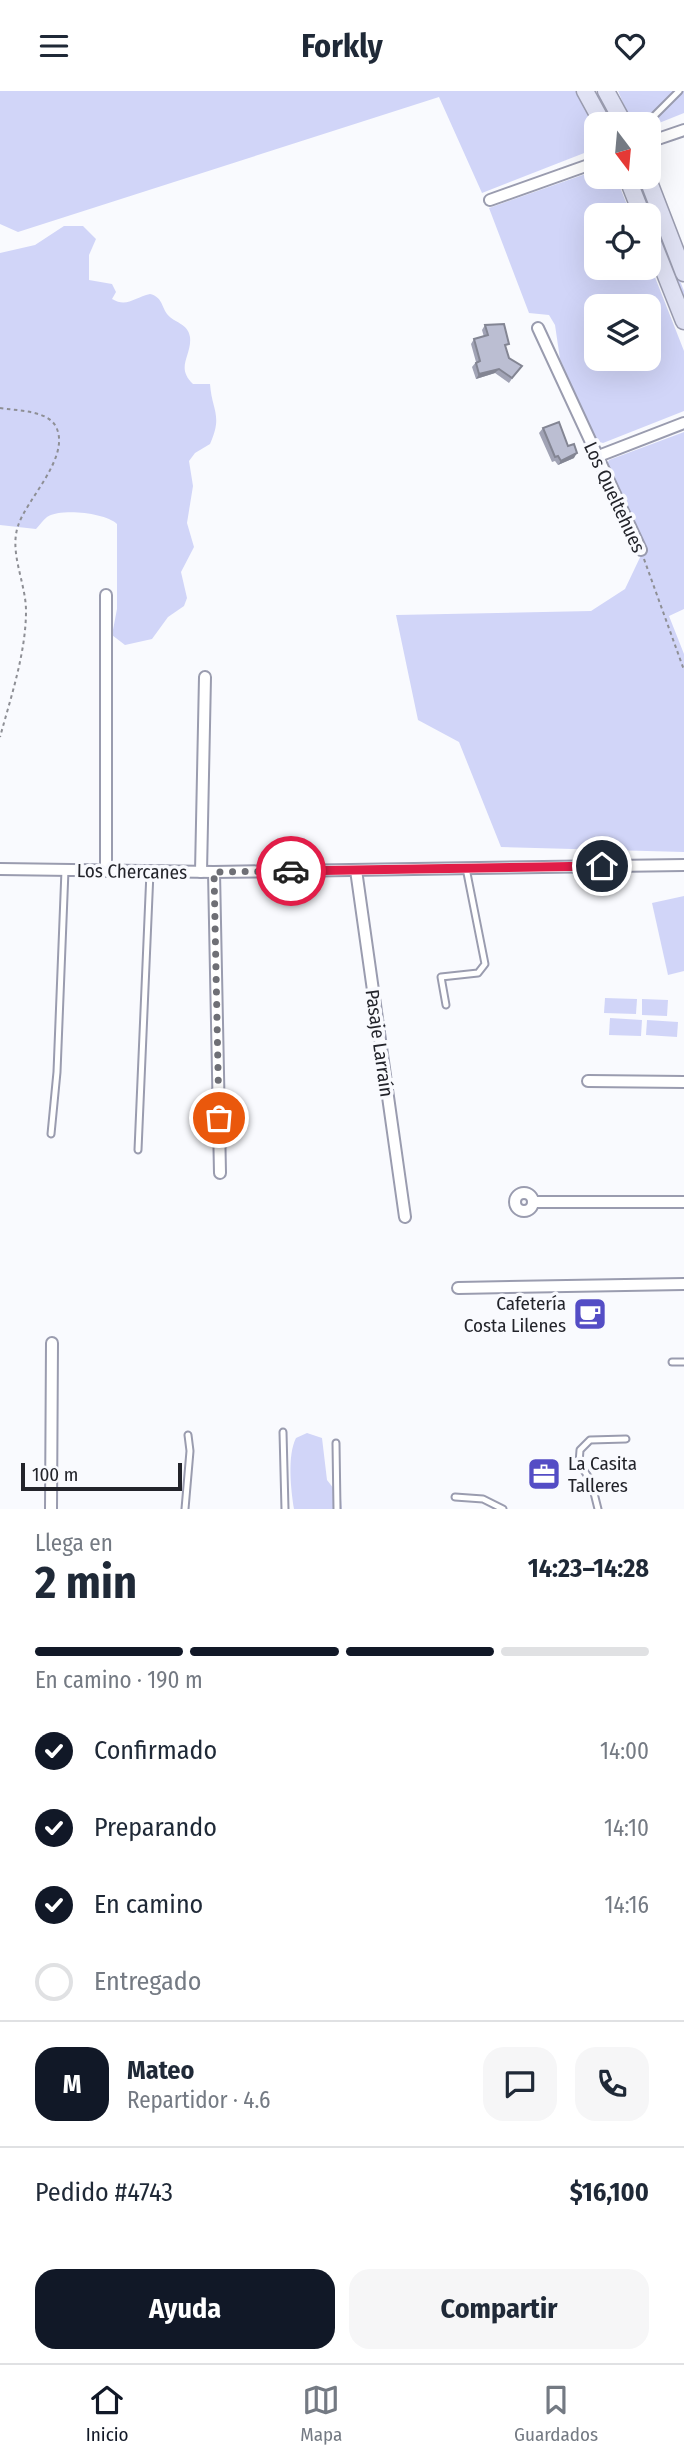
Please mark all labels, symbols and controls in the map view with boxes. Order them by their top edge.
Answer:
icon: menu [35,27,73,65]
text: Forkly [301,27,383,65]
icon: heart [611,27,649,65]
north arrow [584,112,662,189]
map controls [584,112,661,371]
button: locate [584,203,661,280]
button: layers [584,294,661,371]
street label: Los Queltehues [579,438,650,556]
courier [256,836,326,906]
pin [572,836,632,896]
icon: home [583,847,621,885]
icon: car [272,852,310,890]
street label: Los Chercanes [77,859,187,884]
street label: Pasaje Larraín [361,988,398,1098]
pin [189,1088,249,1148]
icon: bag [200,1099,238,1137]
place label: Cafetería Costa Lilenes [464,1292,566,1337]
cafe icon: Cafetería Costa Lilenes [571,1295,609,1333]
place label: La Casita Talleres [568,1452,637,1497]
office icon: La Casita Talleres [525,1455,563,1493]
scale bar [21,1460,182,1492]
text: 100 m [32,1463,78,1486]
text: Llega en [35,1529,113,1557]
text: 14:23–14:28 [528,1553,649,1584]
text: 2 min [35,1555,137,1610]
text: En camino · 190 m [35,1666,203,1694]
icon: check [35,1732,73,1770]
text: Confirmado [94,1735,217,1766]
text: 14:00 [600,1737,649,1765]
icon: check [35,1809,73,1847]
text: Preparando [94,1812,217,1843]
text: 14:10 [604,1814,649,1842]
icon: check [35,1886,73,1924]
text: En camino [94,1889,203,1920]
text: 14:16 [605,1891,649,1919]
text: Entregado [94,1966,201,1997]
button: chat [483,2047,557,2121]
button: phone [575,2047,649,2121]
text: Mateo [127,2055,194,2086]
text: M [63,2069,81,2100]
text: Repartidor · 4.6 [127,2086,271,2114]
text: Pedido #4743 [35,2177,173,2208]
text: $16,100 [570,2177,649,2208]
button: Ayuda [35,2269,335,2349]
button: Compartir [349,2269,649,2349]
tab: Inicio [86,2381,129,2446]
tab: Mapa [300,2381,342,2446]
tab: Guardados [514,2381,598,2446]

